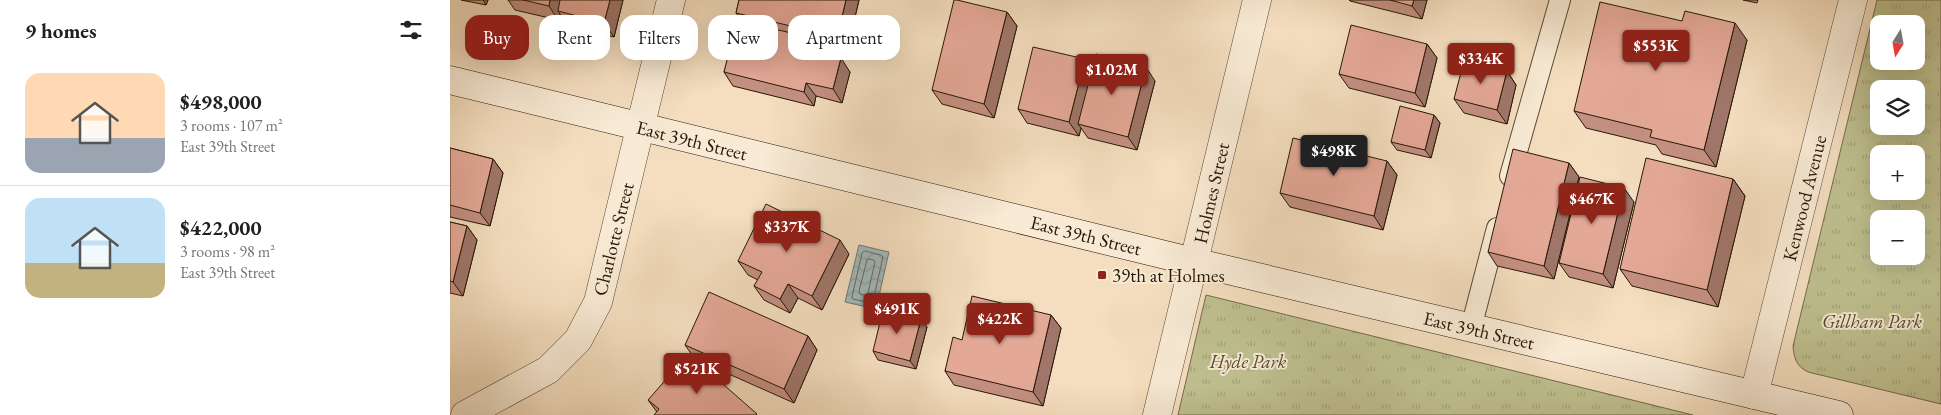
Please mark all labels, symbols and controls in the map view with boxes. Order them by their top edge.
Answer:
chip: Buy [465,15,529,60]
chip: Rent [539,15,610,60]
chip: Filters [620,15,698,60]
chip: New [708,15,778,60]
chip: Apartment [788,15,900,60]
north arrow [1870,15,1925,70]
map controls [1870,15,1925,265]
icon: filters [397,16,425,44]
text: 9 homes [25,17,97,44]
pin: $553K [1621,30,1691,72]
text: $553K [1634,35,1678,56]
pin: $334K [1446,42,1516,85]
text: $334K [1459,48,1503,69]
pin: $1.02M [1071,54,1153,96]
text: $1.02M [1086,59,1138,80]
button: layers [1870,80,1925,135]
text: $498,000 [180,88,262,115]
icon: home [65,93,125,153]
text: 3 rooms · 107 m² [180,115,283,136]
street label: East 39th Street [634,115,750,166]
street label: Kenwood Avenue [1777,132,1832,264]
pin: $498K [1299,134,1369,177]
text: East 39th Street [180,136,275,157]
street label: Holmes Street [1188,140,1235,246]
text: $498K [1312,140,1356,161]
button: + [1870,145,1925,200]
street label: Charlotte Street [587,180,640,298]
pin: $467K [1557,182,1627,225]
text: $467K [1570,188,1614,209]
pin: $337K [752,210,822,253]
street label: East 39th Street [1028,210,1144,261]
button: − [1870,210,1925,265]
text: $422,000 [180,214,262,241]
text: $337K [765,216,809,237]
icon: home [65,218,125,278]
text: 3 rooms · 98 m² [180,241,275,262]
text: East 39th Street [180,262,275,283]
place label: 39th at Holmes [1112,263,1225,288]
marker: 39th at Holmes [1096,269,1108,281]
pin: $491K [862,292,932,335]
text: $491K [875,298,919,319]
pin: $422K [965,302,1035,345]
street label: East 39th Street [1421,306,1537,355]
text: $422K [978,308,1022,329]
park label: Gillham Park [1822,309,1922,334]
park label: Hyde Park [1209,349,1287,374]
pin: $521K [662,352,732,395]
text: $521K [675,358,719,379]

